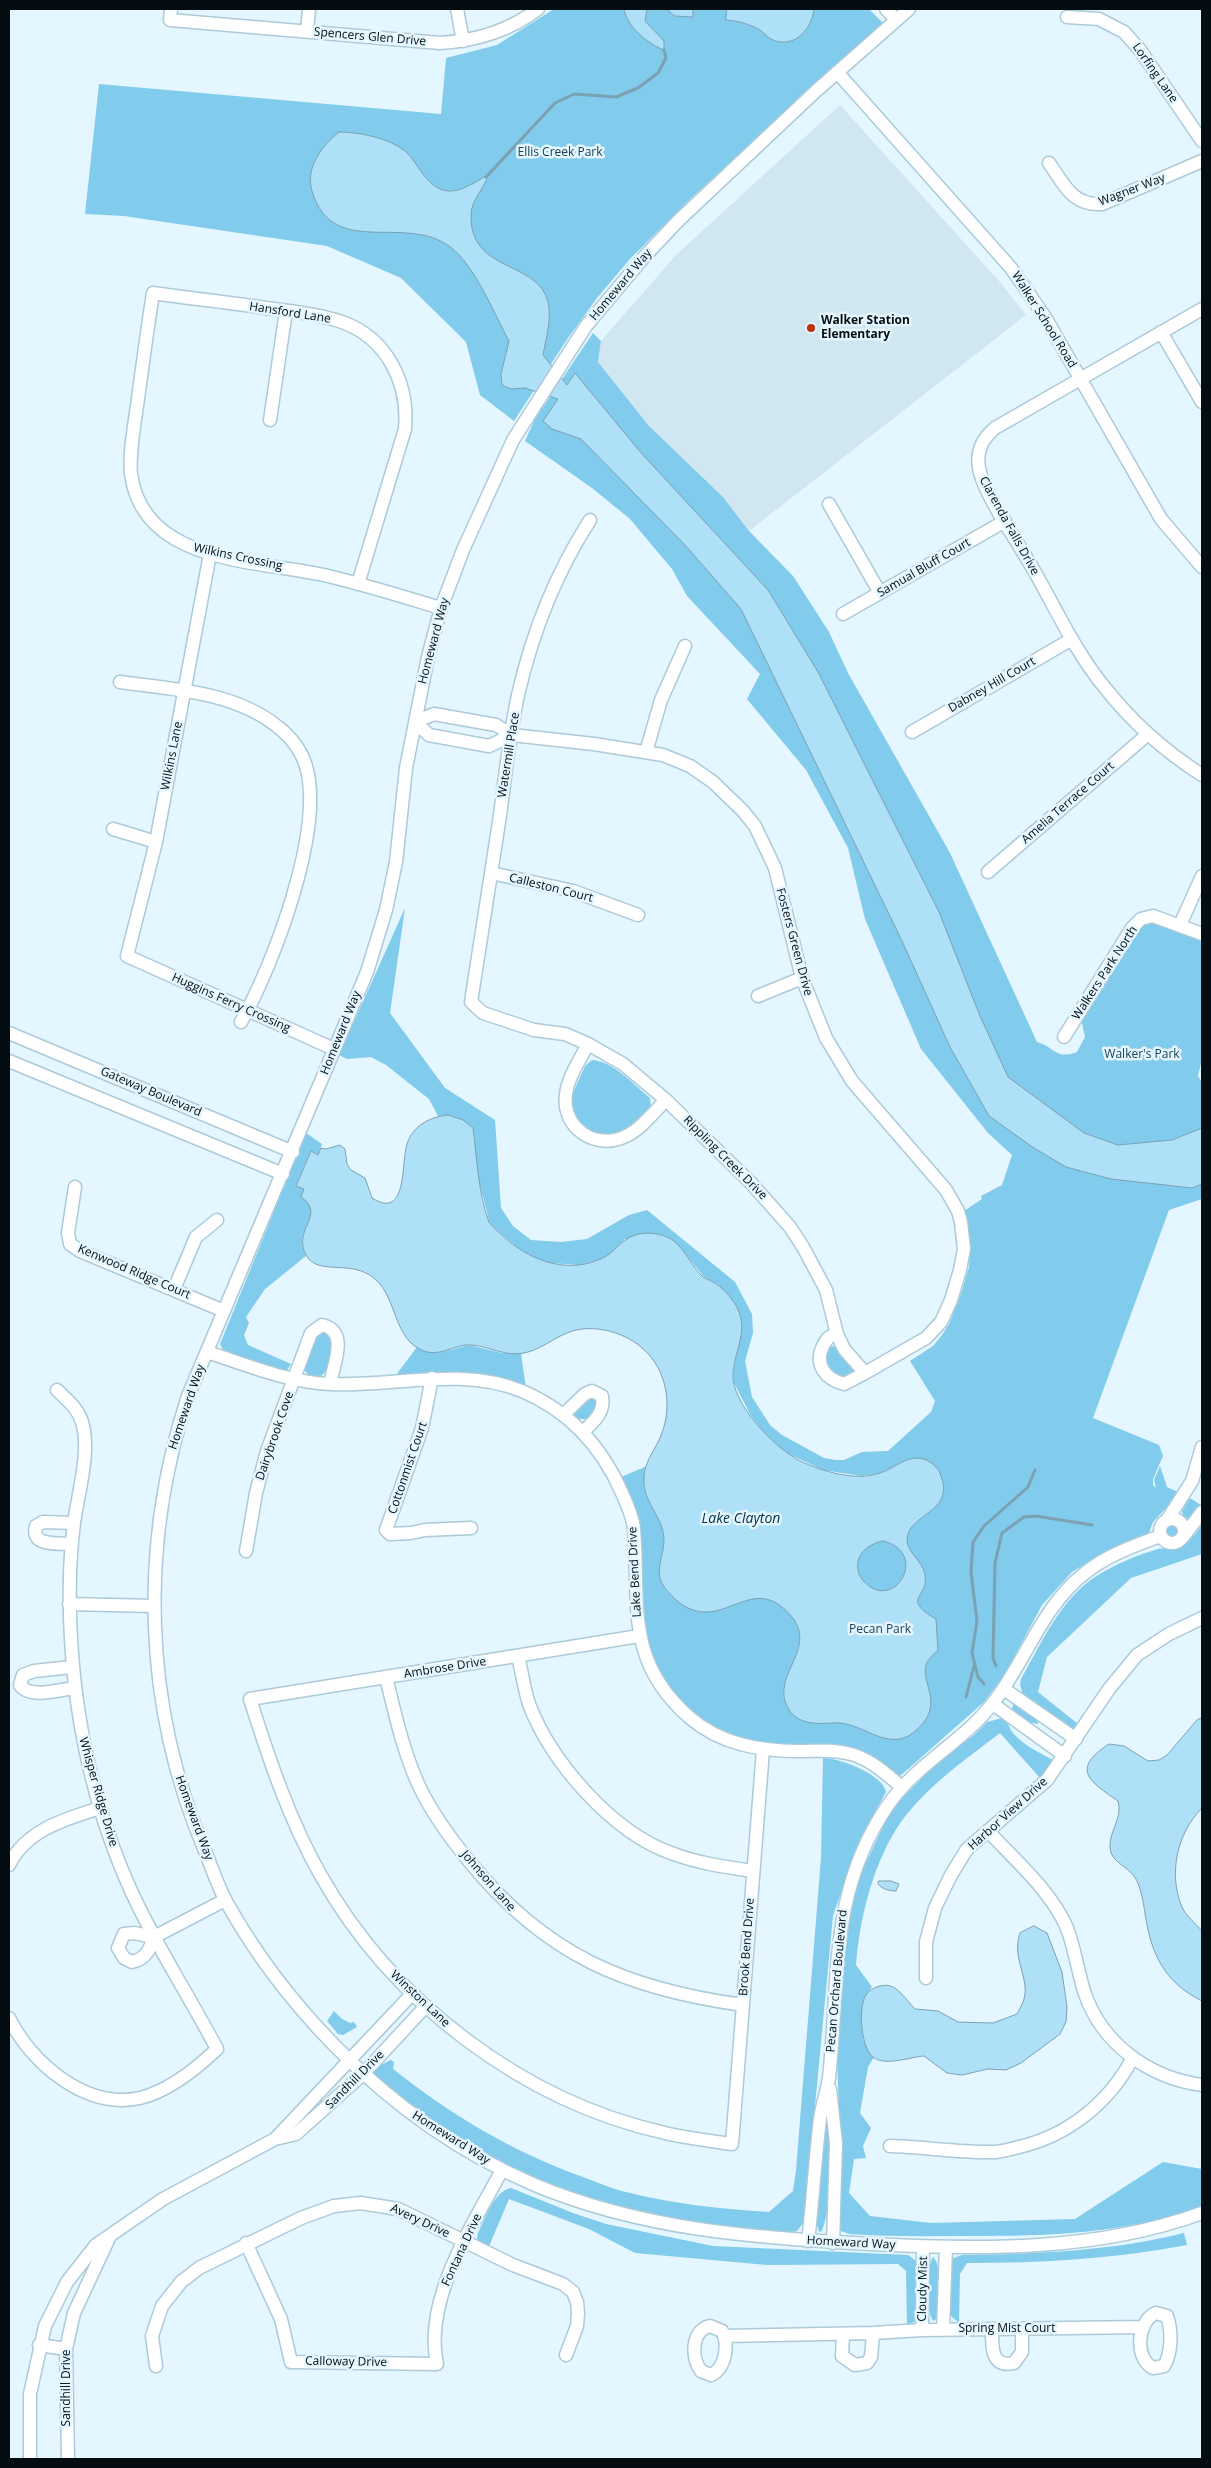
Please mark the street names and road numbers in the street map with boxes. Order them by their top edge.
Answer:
street label: Spencers Glen Drive [313,25,427,49]
street label: Lorfing Lane [1129,40,1181,106]
street label: Wagner Way [1097,171,1167,209]
street label: Homeward Way [587,246,655,324]
street label: Walker School Road [1009,269,1079,371]
street label: Hansford Lane [248,299,332,327]
street label: Clarenda Falls Drive [976,474,1042,578]
street label: Samual Bluff Court [875,535,973,601]
street label: Wilkins Crossing [192,541,284,573]
street label: Homeward Way [416,596,452,686]
street label: Dabney Hill Court [946,654,1038,716]
street label: Watermill Place [495,711,523,799]
street label: Wilkins Lane [158,720,186,792]
street label: Amelia Terrace Court [1019,759,1117,847]
street label: Calleston Court [508,871,594,905]
street label: Fosters Green Drive [773,887,815,997]
street label: Walkers Park North [1069,924,1141,1022]
street label: Huggins Ferry Crossing [169,970,293,1036]
street label: Homeward Way [318,989,364,1077]
street label: Gateway Boulevard [98,1064,204,1120]
street label: Rippling Creek Drive [680,1113,770,1203]
street label: Kenwood Ridge Court [75,1242,193,1302]
street label: Homeward Way [166,1363,208,1451]
street label: Dairybrook Cove [253,1390,297,1482]
street label: Cottonmist Court [385,1420,431,1516]
street label: Lake Bend Drive [625,1526,645,1618]
street label: Ambrose Drive [403,1654,487,1682]
street label: Whisper Ridge Drive [76,1736,120,1848]
street label: Homeward Way [172,1774,216,1862]
street label: Harbor View Drive [965,1775,1051,1853]
street label: Johnson Lane [458,1848,518,1914]
street label: Brook Bend Drive [736,1898,758,1996]
street label: Pecan Orchard Boulevard [824,1909,850,2053]
street label: Winston Lane [387,1968,453,2030]
street label: Sandhill Drive [323,2048,387,2112]
street label: Homeward Way [409,2108,493,2168]
street label: Avery Drive [388,2201,452,2241]
street label: Fontana Drive [439,2212,485,2288]
street label: Homeward Way [806,2233,896,2253]
street label: Cloudy Mist [915,2256,931,2322]
street label: Spring Mist Court [958,2322,1056,2336]
street label: Sandhill Drive [60,2350,74,2426]
street label: Calloway Drive [305,2354,387,2370]

